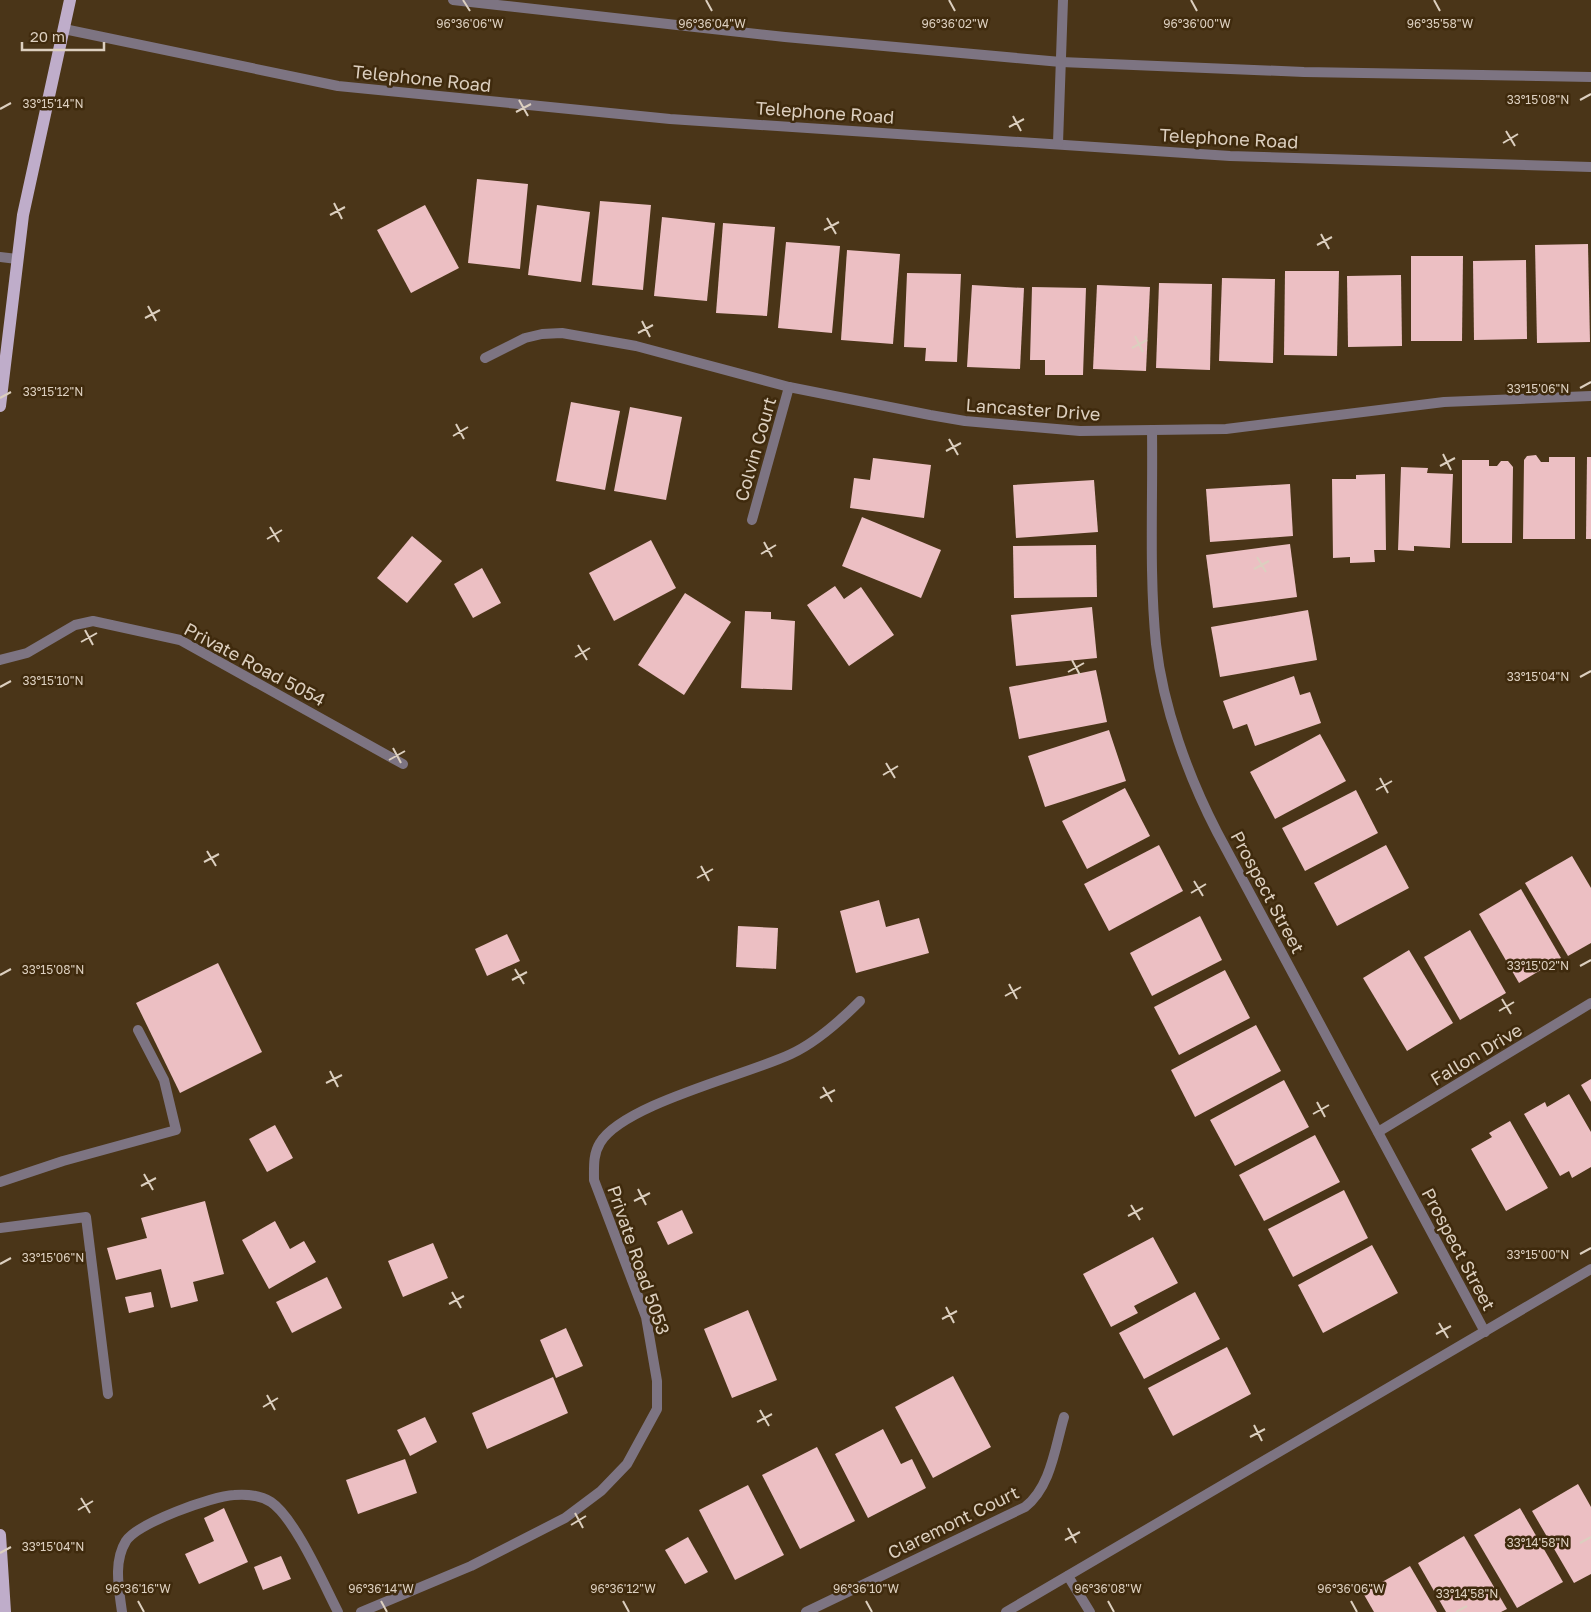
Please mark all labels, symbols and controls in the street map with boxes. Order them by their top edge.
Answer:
text: 96°36'06"W [436,16,504,31]
text: 96°36'04"W [678,16,746,31]
text: 96°36'02"W [922,16,989,31]
text: 96°36'00"W [1163,16,1231,31]
text: 96°35'58"W [1407,16,1474,31]
scale bar [22,20,105,52]
text: 20 m [30,27,65,45]
street label: Telephone Road [352,60,492,96]
text: 33°15'08"N [1507,92,1569,107]
text: 33°15'14"N [22,96,84,111]
street label: Telephone Road [755,96,895,128]
street label: Telephone Road [1159,123,1299,153]
text: 33°15'06"N [1507,381,1569,396]
text: 33°15'12"N [23,384,83,399]
street label: Lancaster Drive [965,393,1101,425]
street label: Colvin Court [730,394,780,504]
street label: Private Road 5054 [181,617,329,711]
text: 33°15'04"N [1507,669,1569,684]
text: 33°15'10"N [22,673,84,688]
street label: Prospect Street [1227,827,1309,957]
text: 33°15'02"N [1507,958,1569,973]
text: 33°15'08"N [22,962,84,977]
street label: Fallon Drive [1426,1018,1526,1090]
street label: Private Road 5053 [603,1182,675,1338]
street label: Prospect Street [1418,1184,1500,1314]
text: 33°15'00"N [1507,1247,1569,1262]
text: 33°15'06"N [22,1250,84,1265]
street label: Claremont Court [884,1481,1022,1563]
text: 33°14'58"N [1507,1535,1569,1550]
text: 33°15'04"N [22,1539,84,1554]
text: 96°36'16"W [105,1581,171,1596]
text: 96°36'14"W [348,1581,414,1596]
text: 96°36'12"W [590,1581,656,1596]
text: 96°36'10"W [833,1581,899,1596]
text: 96°36'08"W [1074,1581,1142,1596]
text: 96°36'06"W [1317,1581,1385,1596]
text: 33°14'58"N [1436,1586,1498,1601]

